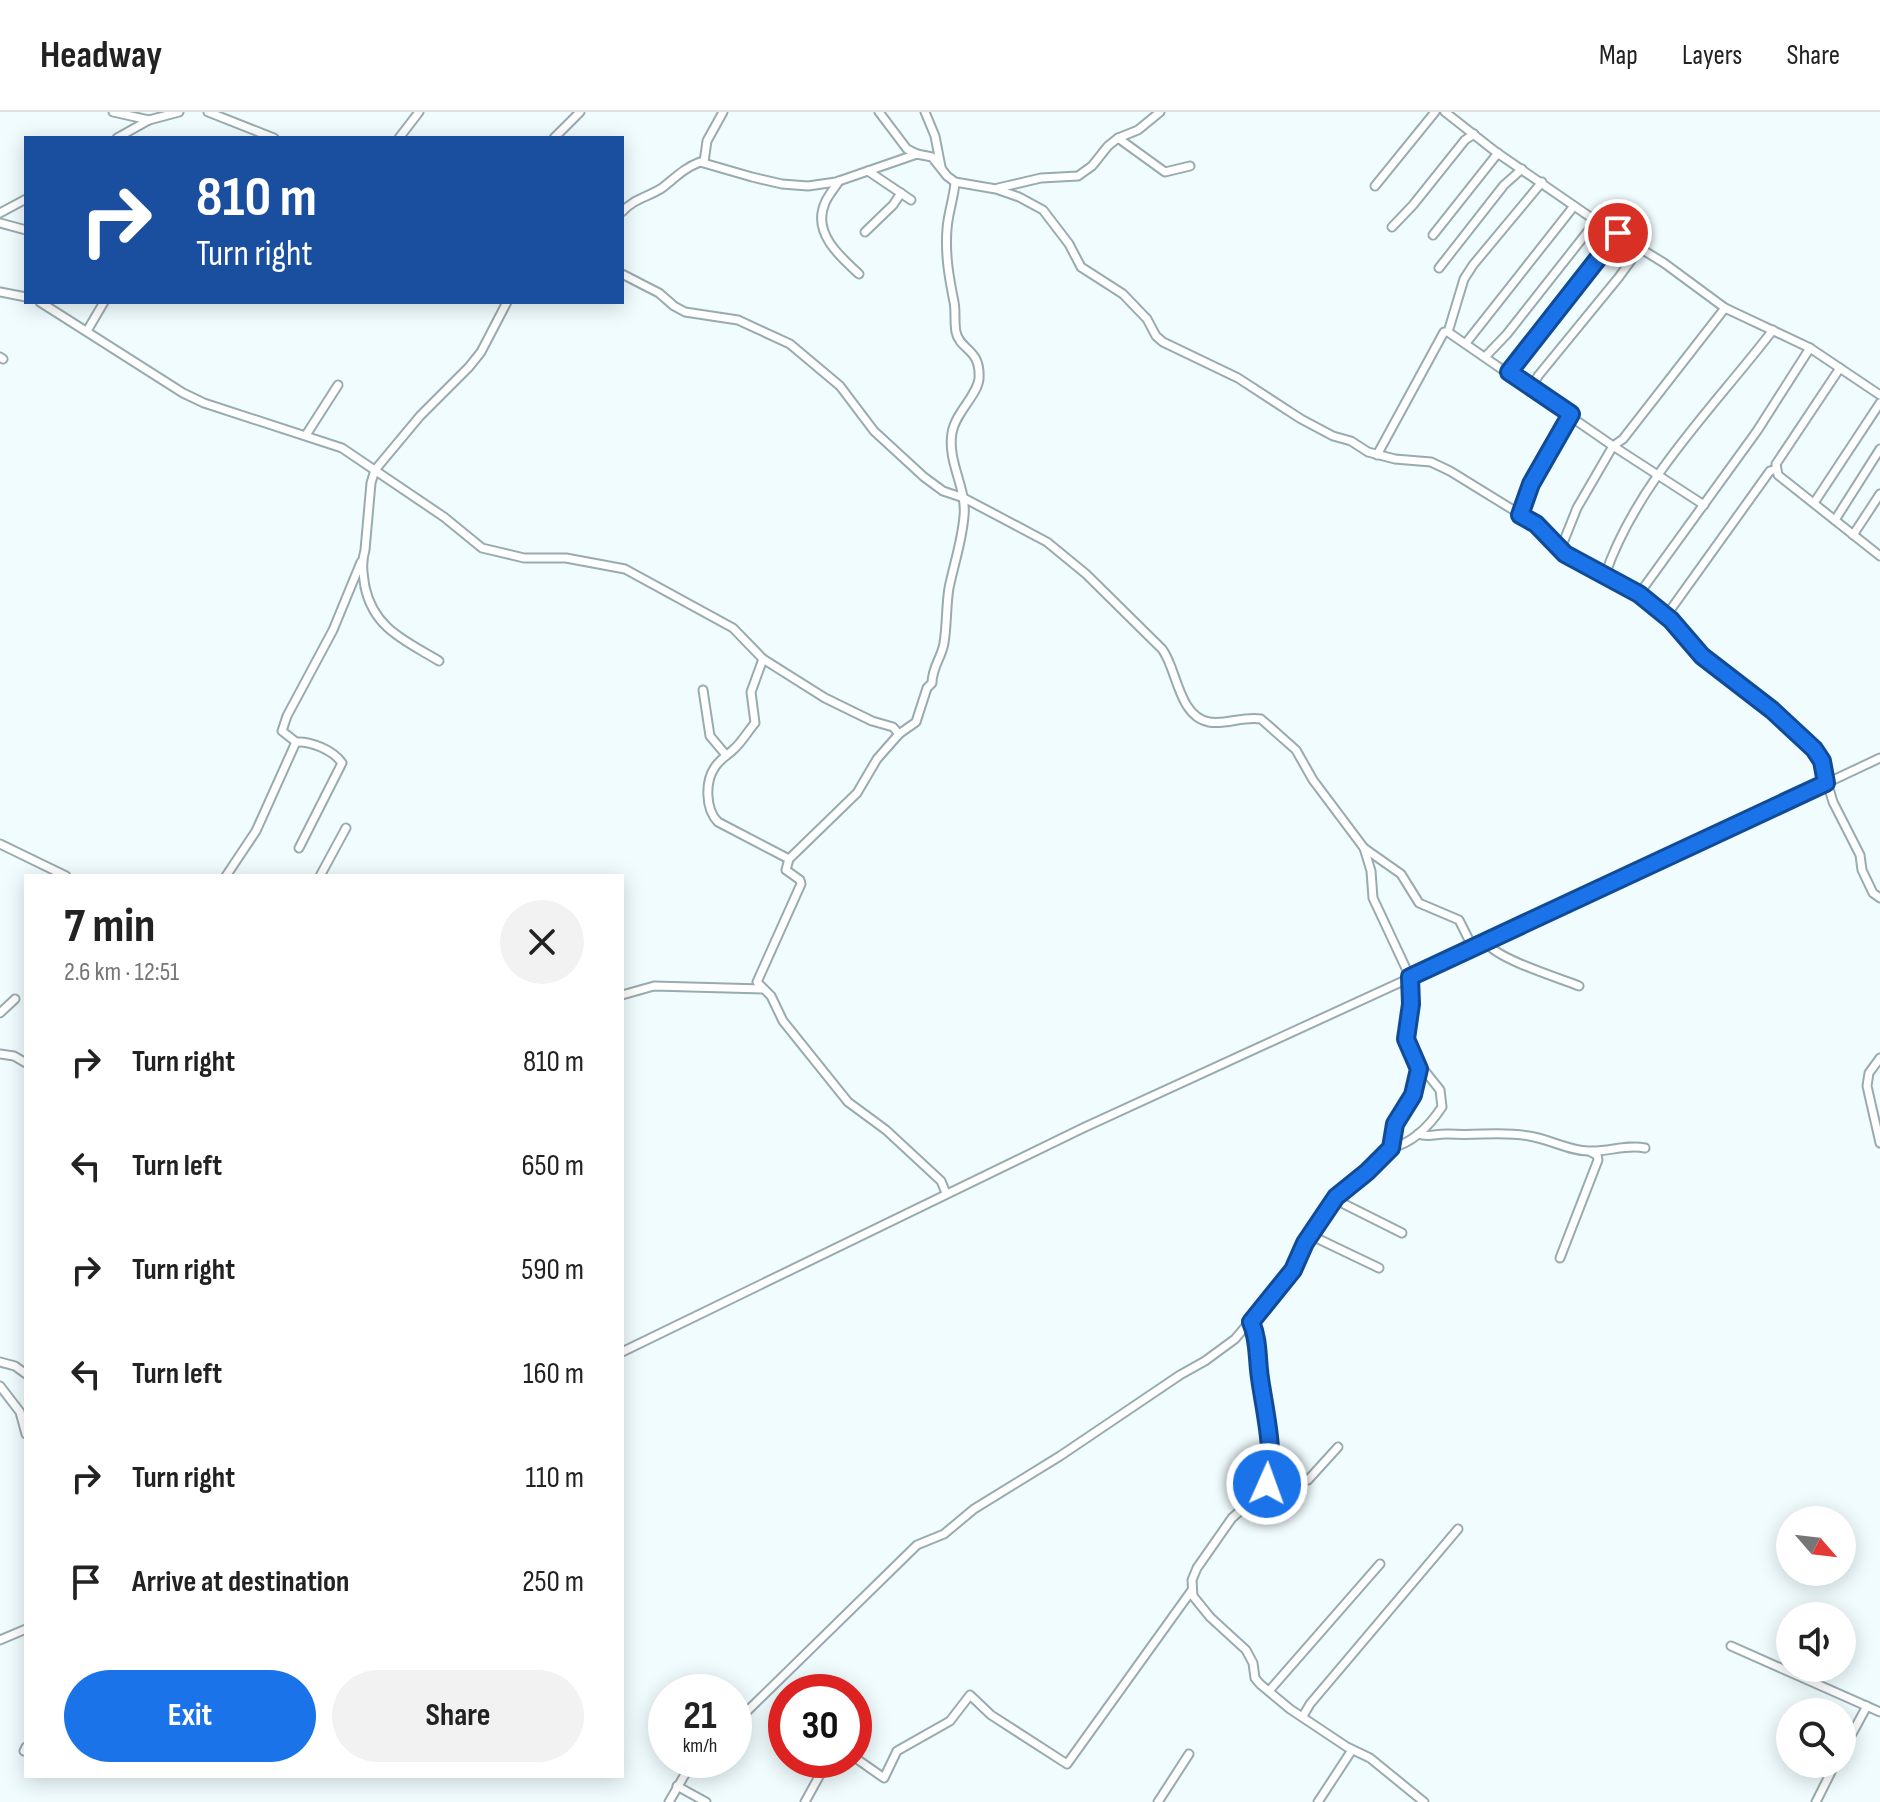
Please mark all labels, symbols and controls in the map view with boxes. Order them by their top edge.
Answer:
text: Headway [40,33,162,78]
text: Map [1599,39,1638,72]
text: Layers [1682,39,1742,72]
text: Share [1786,39,1840,72]
text: 810 m [196,165,317,232]
icon: right [64,168,168,272]
pin [1584,199,1652,267]
icon: arrive [1596,211,1640,255]
text: Turn right [196,233,313,276]
text: 7 min [64,898,155,955]
button: close [500,900,584,984]
text: 2.6 km · 12:51 [64,957,179,988]
icon: right [64,1040,108,1084]
text: Turn right [132,1044,235,1080]
text: 810 m [523,1044,584,1080]
icon: left [64,1144,108,1188]
text: Turn left [132,1148,222,1184]
text: 650 m [521,1148,584,1184]
icon: right [64,1248,108,1292]
text: Turn right [132,1252,235,1288]
text: 590 m [521,1252,584,1288]
icon: left [64,1352,108,1396]
text: Turn left [132,1356,222,1392]
text: 160 m [523,1356,584,1392]
position arrow [1225,1442,1309,1526]
icon: right [64,1456,108,1500]
text: Turn right [132,1460,235,1496]
text: 110 m [526,1460,584,1496]
north arrow [1776,1506,1856,1586]
map controls [1776,1506,1856,1778]
icon: arrive [64,1560,108,1604]
text: Arrive at destination [132,1564,349,1600]
text: 250 m [522,1564,584,1600]
button: sound [1776,1602,1856,1682]
button: Exit [64,1670,316,1762]
button: Share [332,1670,584,1762]
speed limit sign: 30 [768,1674,872,1778]
text: 21 [683,1692,717,1740]
button: search [1776,1698,1856,1778]
text: km/h [683,1734,717,1758]

